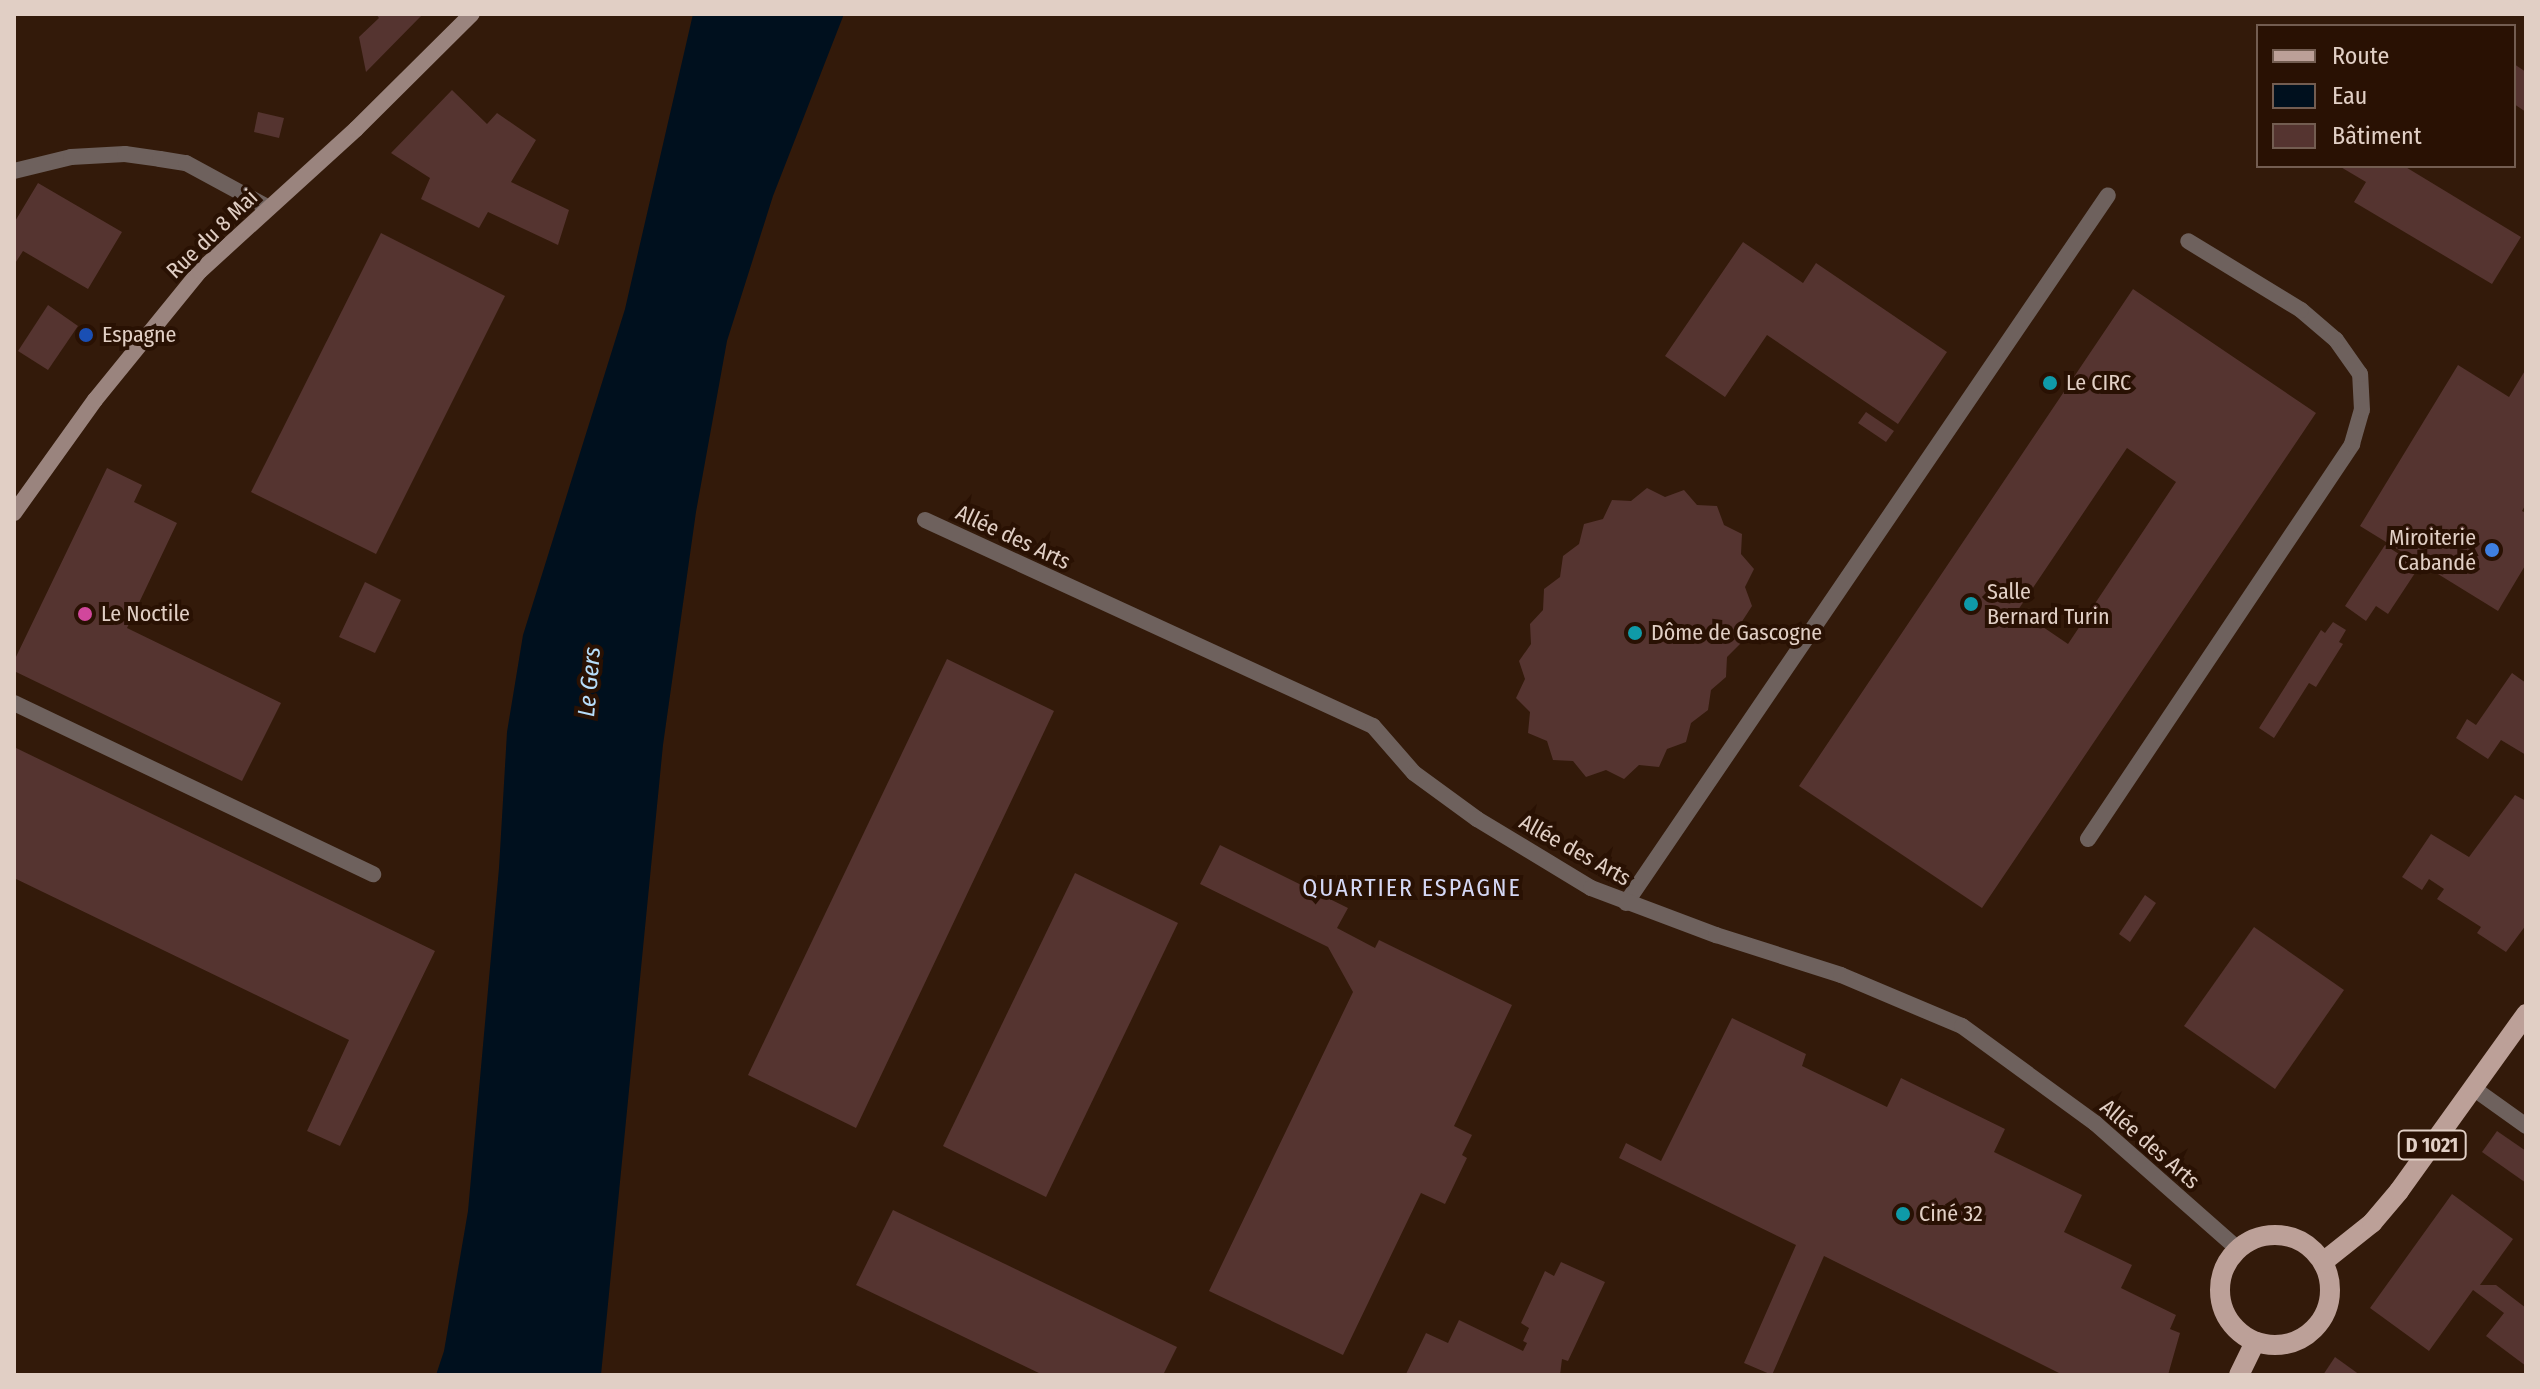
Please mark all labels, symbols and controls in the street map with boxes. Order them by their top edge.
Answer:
legend [2256,24,2516,168]
text: Route [2332,42,2389,70]
text: Eau [2332,82,2367,110]
text: Bâtiment [2332,122,2422,150]
street label: Rue du 8 Mai [161,184,263,284]
place label: Espagne [102,322,176,348]
marker: Espagne [77,326,95,344]
place label: Le CIRC [2066,370,2131,396]
marker: Le CIRC [2041,374,2059,392]
street label: Allée des Arts [952,499,1074,575]
place label: Miroiterie Cabandé [2389,524,2476,576]
marker: Miroiterie Cabandé [2483,541,2501,559]
place label: Salle Bernard Turin [1987,578,2110,630]
marker: Salle Bernard Turin [1962,595,1980,613]
place label: Le Noctile [101,601,190,627]
marker: Le Noctile [76,605,94,623]
place label: Dôme de Gascogne [1651,620,1822,646]
marker: Dôme de Gascogne [1626,624,1644,642]
water label: Le Gers [573,646,607,718]
street label: Allée des Arts [1515,809,1635,891]
district label: QUARTIER ESPAGNE [1302,875,1522,903]
street label: Allée des Arts [2095,1094,2205,1194]
road number: D 1021 [2396,1129,2468,1161]
place label: Ciné 32 [1919,1201,1983,1227]
marker: Ciné 32 [1894,1205,1912,1223]

